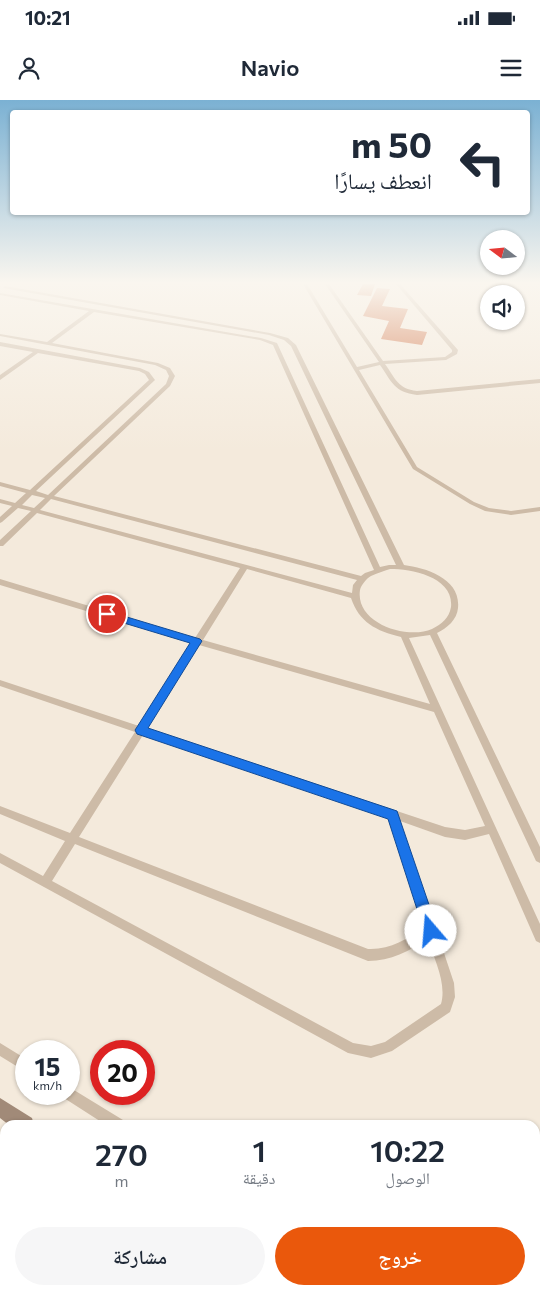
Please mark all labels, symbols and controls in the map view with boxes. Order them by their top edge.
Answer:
text: 10:21 [25,6,71,29]
icon: person [15,54,43,82]
text: Navio [241,54,299,81]
icon: menu [497,54,525,82]
text: 50 m [351,122,432,165]
icon: left [450,130,515,195]
text: انعطف يسارًا [334,167,432,194]
north arrow [480,230,525,275]
map controls [480,230,525,330]
button: sound [480,285,525,330]
pin [86,593,128,635]
icon: arrive [93,600,121,628]
position arrow [404,904,456,956]
speed limit sign: 20 [90,1040,155,1105]
text: 15 [35,1051,60,1081]
text: km/h [33,1078,62,1092]
text: 1 [252,1131,266,1168]
text: 10:22 [370,1131,445,1168]
text: 270 [95,1135,148,1172]
text: دقيقة [243,1168,275,1187]
text: الوصول [386,1168,430,1187]
text: m [114,1171,128,1190]
button: مشاركة [15,1227,265,1285]
button: خروج [275,1227,525,1285]

